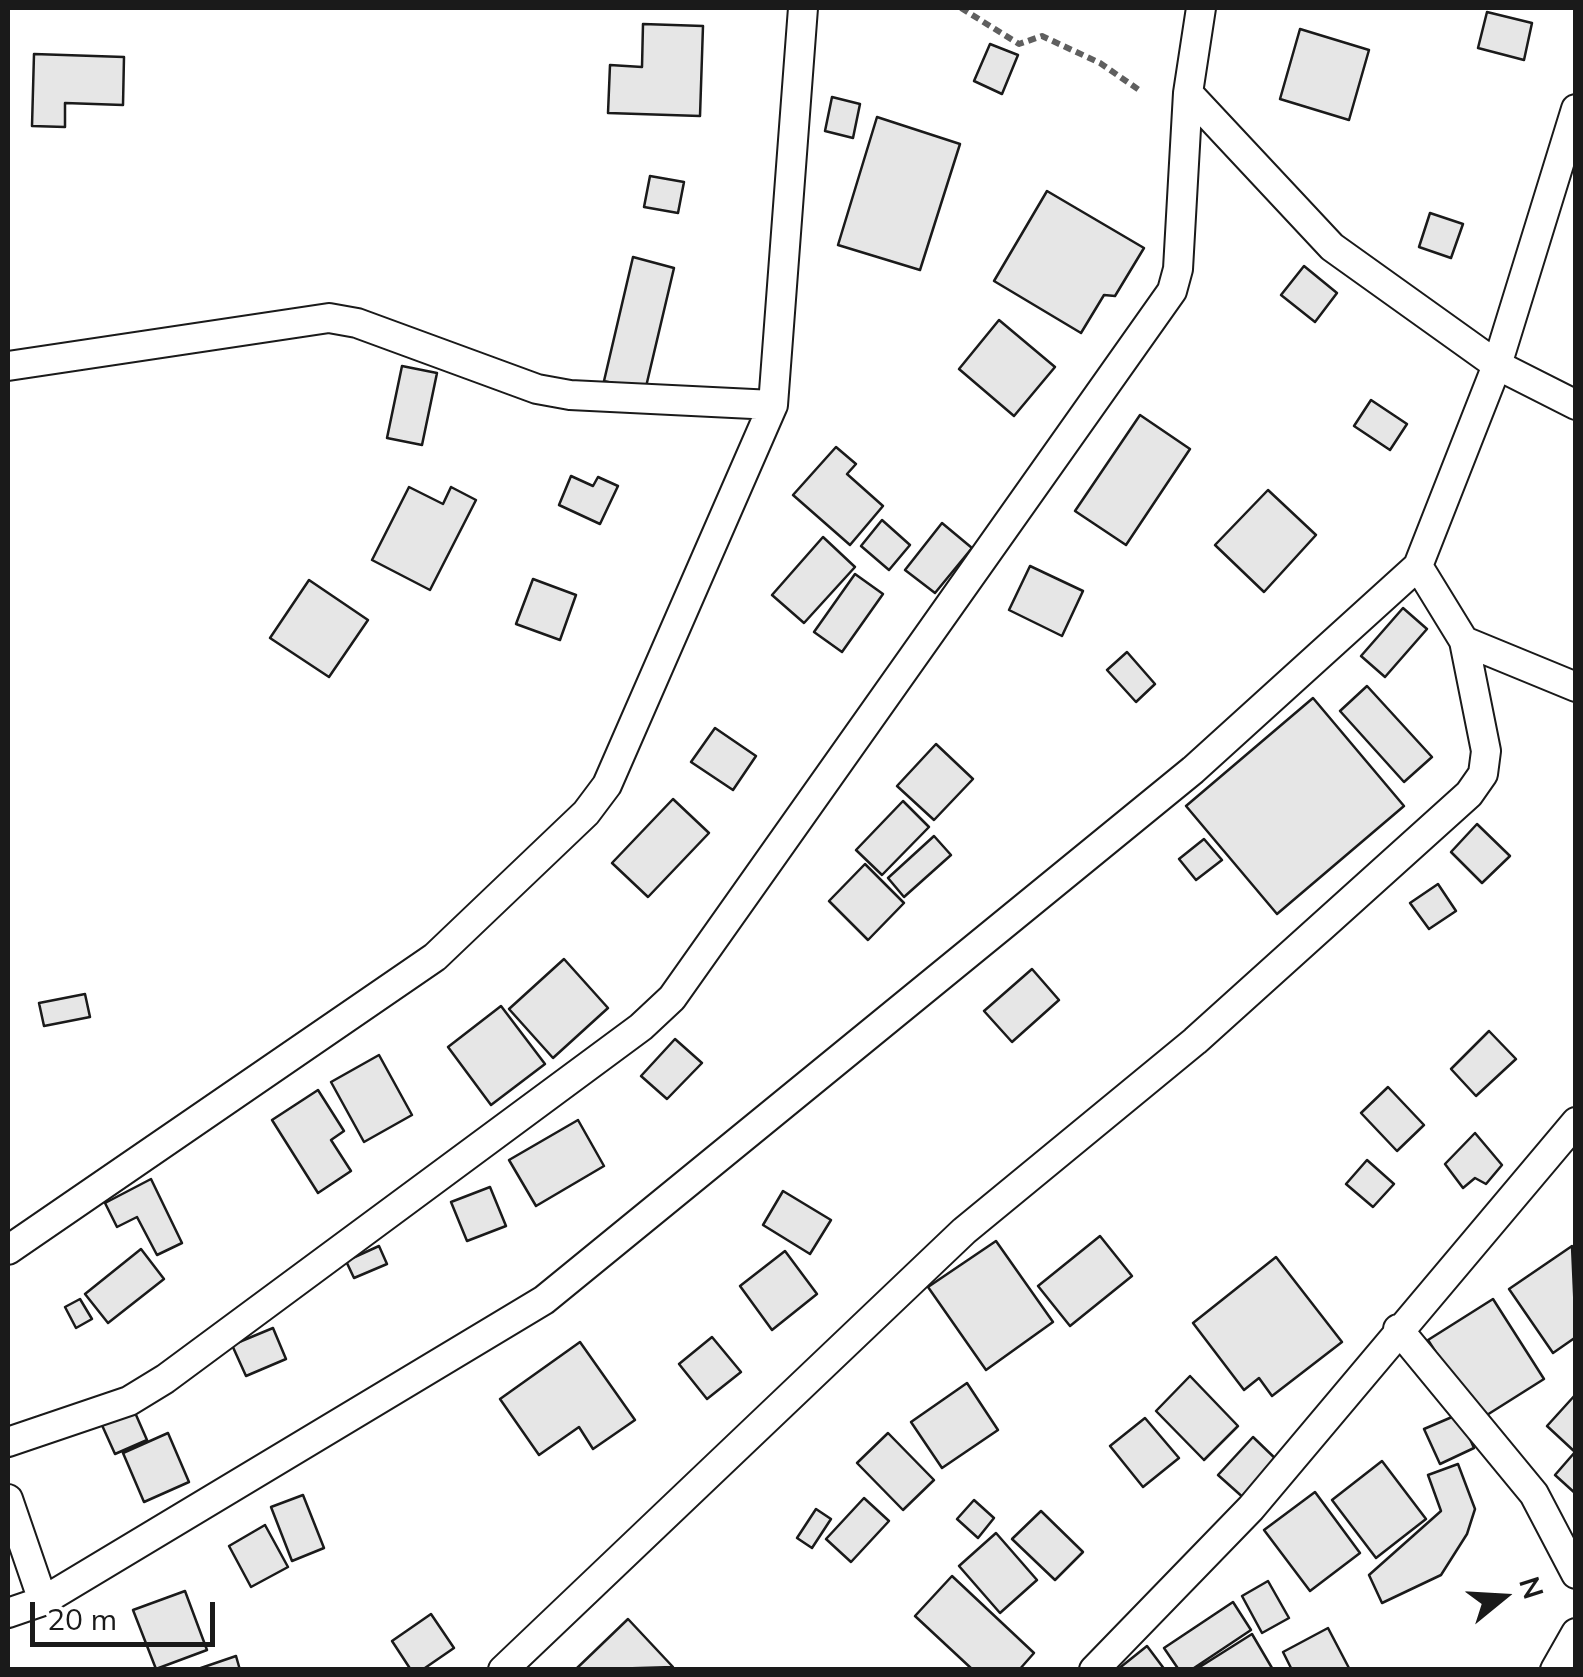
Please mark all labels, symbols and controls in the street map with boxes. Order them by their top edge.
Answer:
north arrow [1453,1547,1553,1647]
text: N [1512,1572,1552,1603]
scale bar [35,1582,220,1644]
text: 20 m [47,1600,117,1638]

